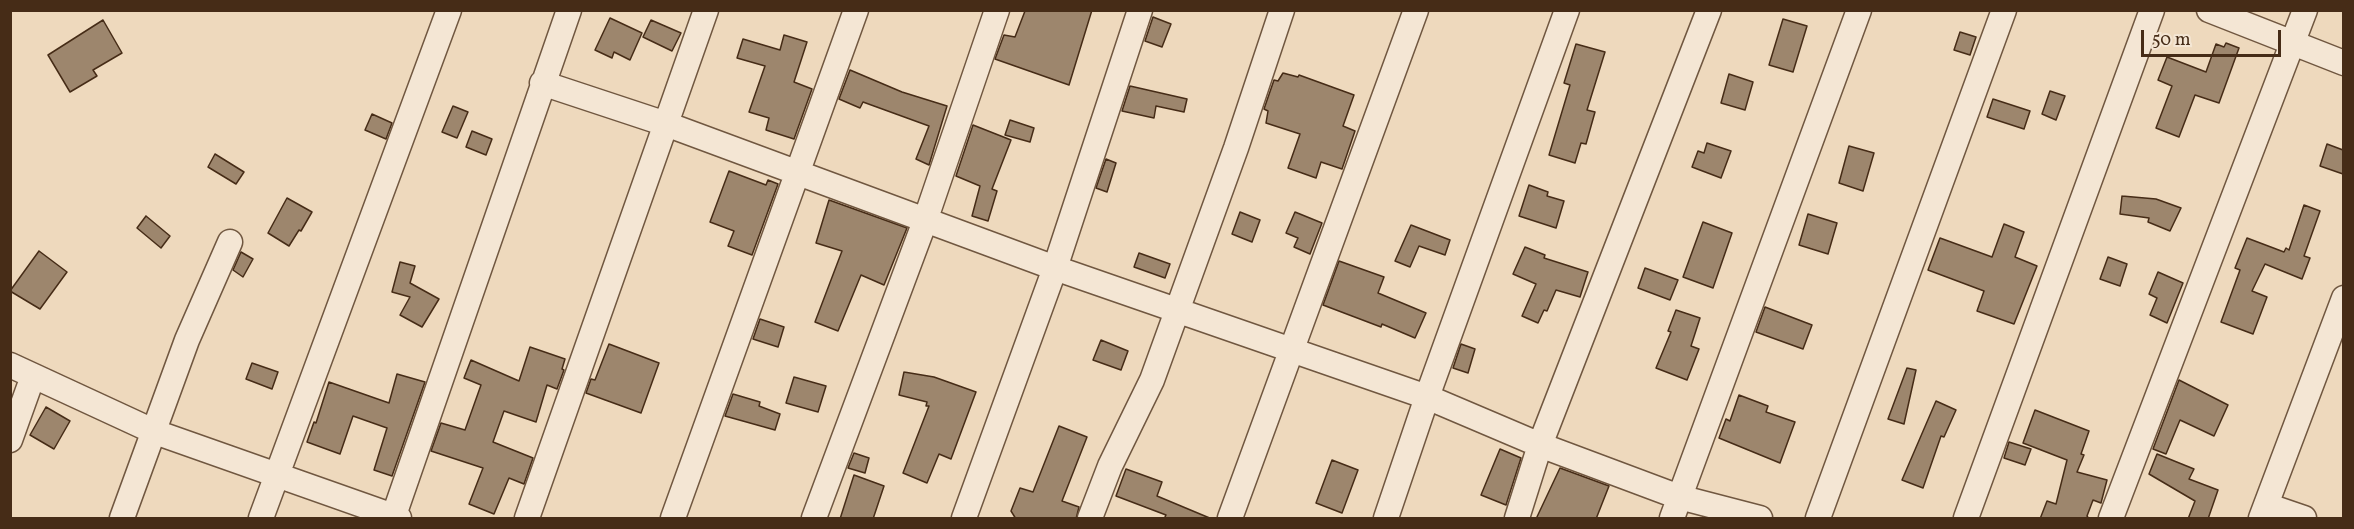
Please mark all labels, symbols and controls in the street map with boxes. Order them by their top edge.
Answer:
scale bar [2144,18,2284,56]
text: 50 m [2152,28,2191,53]

